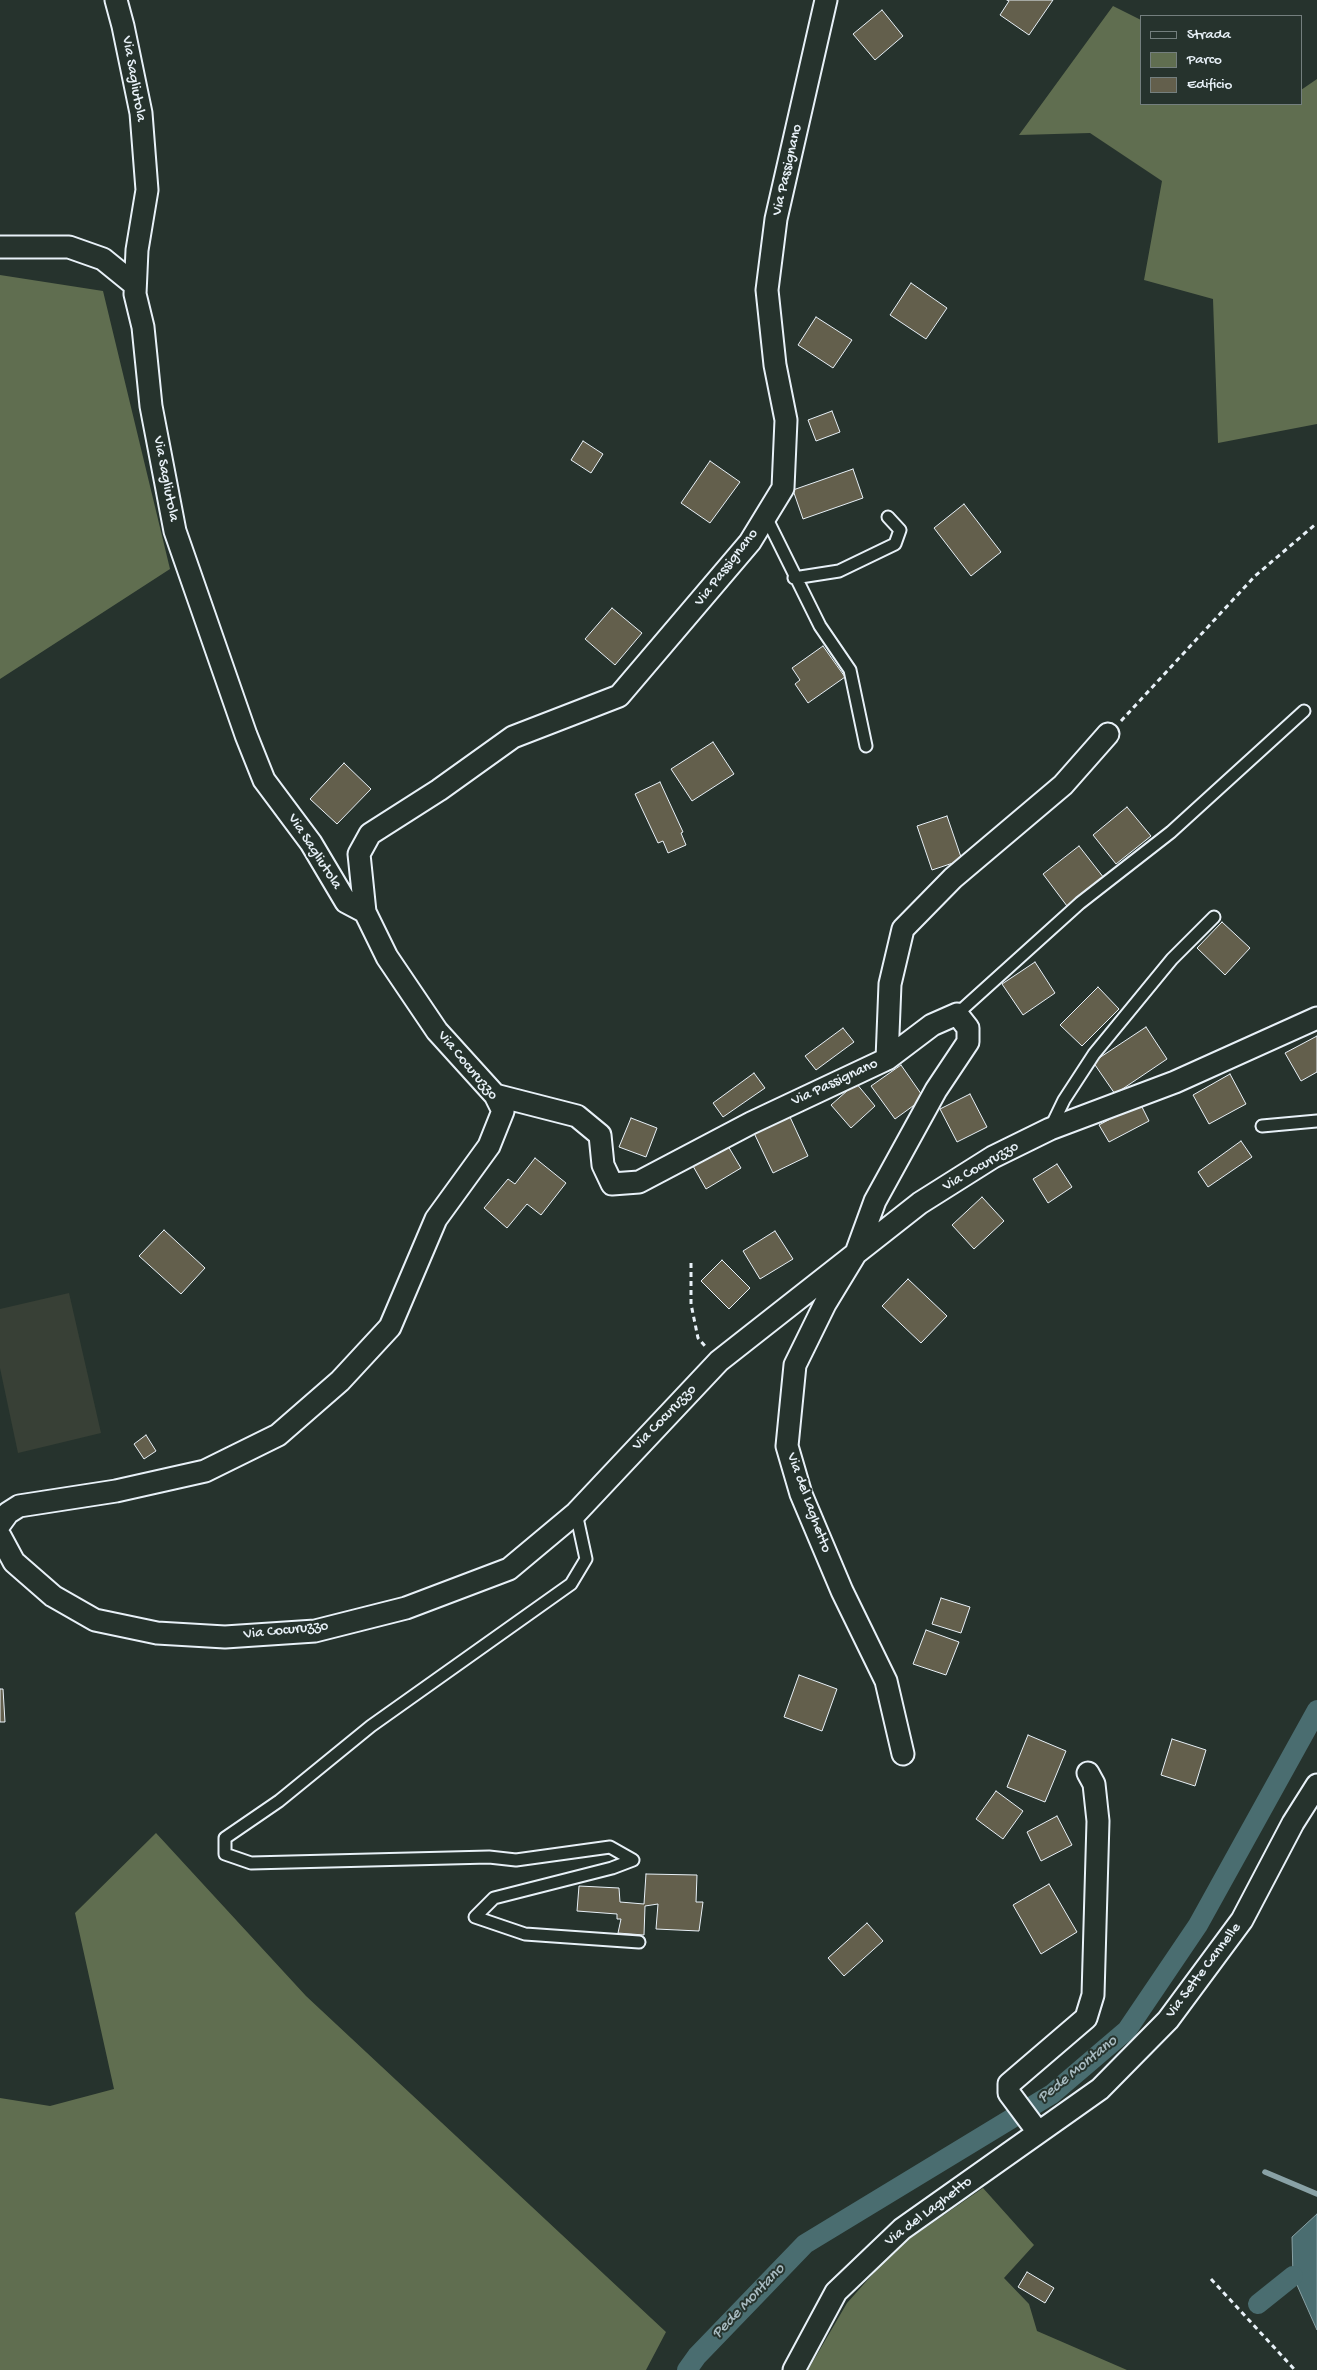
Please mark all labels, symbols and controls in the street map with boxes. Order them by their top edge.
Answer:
legend [1140,15,1302,105]
text: Strada [1187,26,1231,44]
street label: Via Sagliutola [117,35,149,123]
text: Parco [1187,51,1222,69]
text: Edificio [1187,76,1232,94]
street label: Via Passignano [769,123,807,217]
street label: Via Sagliutola [148,435,182,523]
street label: Via Passignano [691,526,763,610]
street label: Via Sagliutola [283,811,345,893]
street label: Via Cocuruzzo [433,1028,501,1104]
street label: Via Passignano [789,1055,881,1111]
street label: Via Cocuruzzo [940,1138,1022,1196]
street label: Via Cocuruzzo [629,1381,701,1455]
street label: Via del Laghetto [782,1451,834,1555]
street label: Via Cocuruzzo [243,1618,329,1644]
street label: Via Sette Cannelle [1162,1920,1246,2022]
water label: Pede Montano [1034,2032,1122,2108]
street label: Via del Laghetto [882,2173,976,2251]
water label: Pede Montano [708,2261,790,2343]

